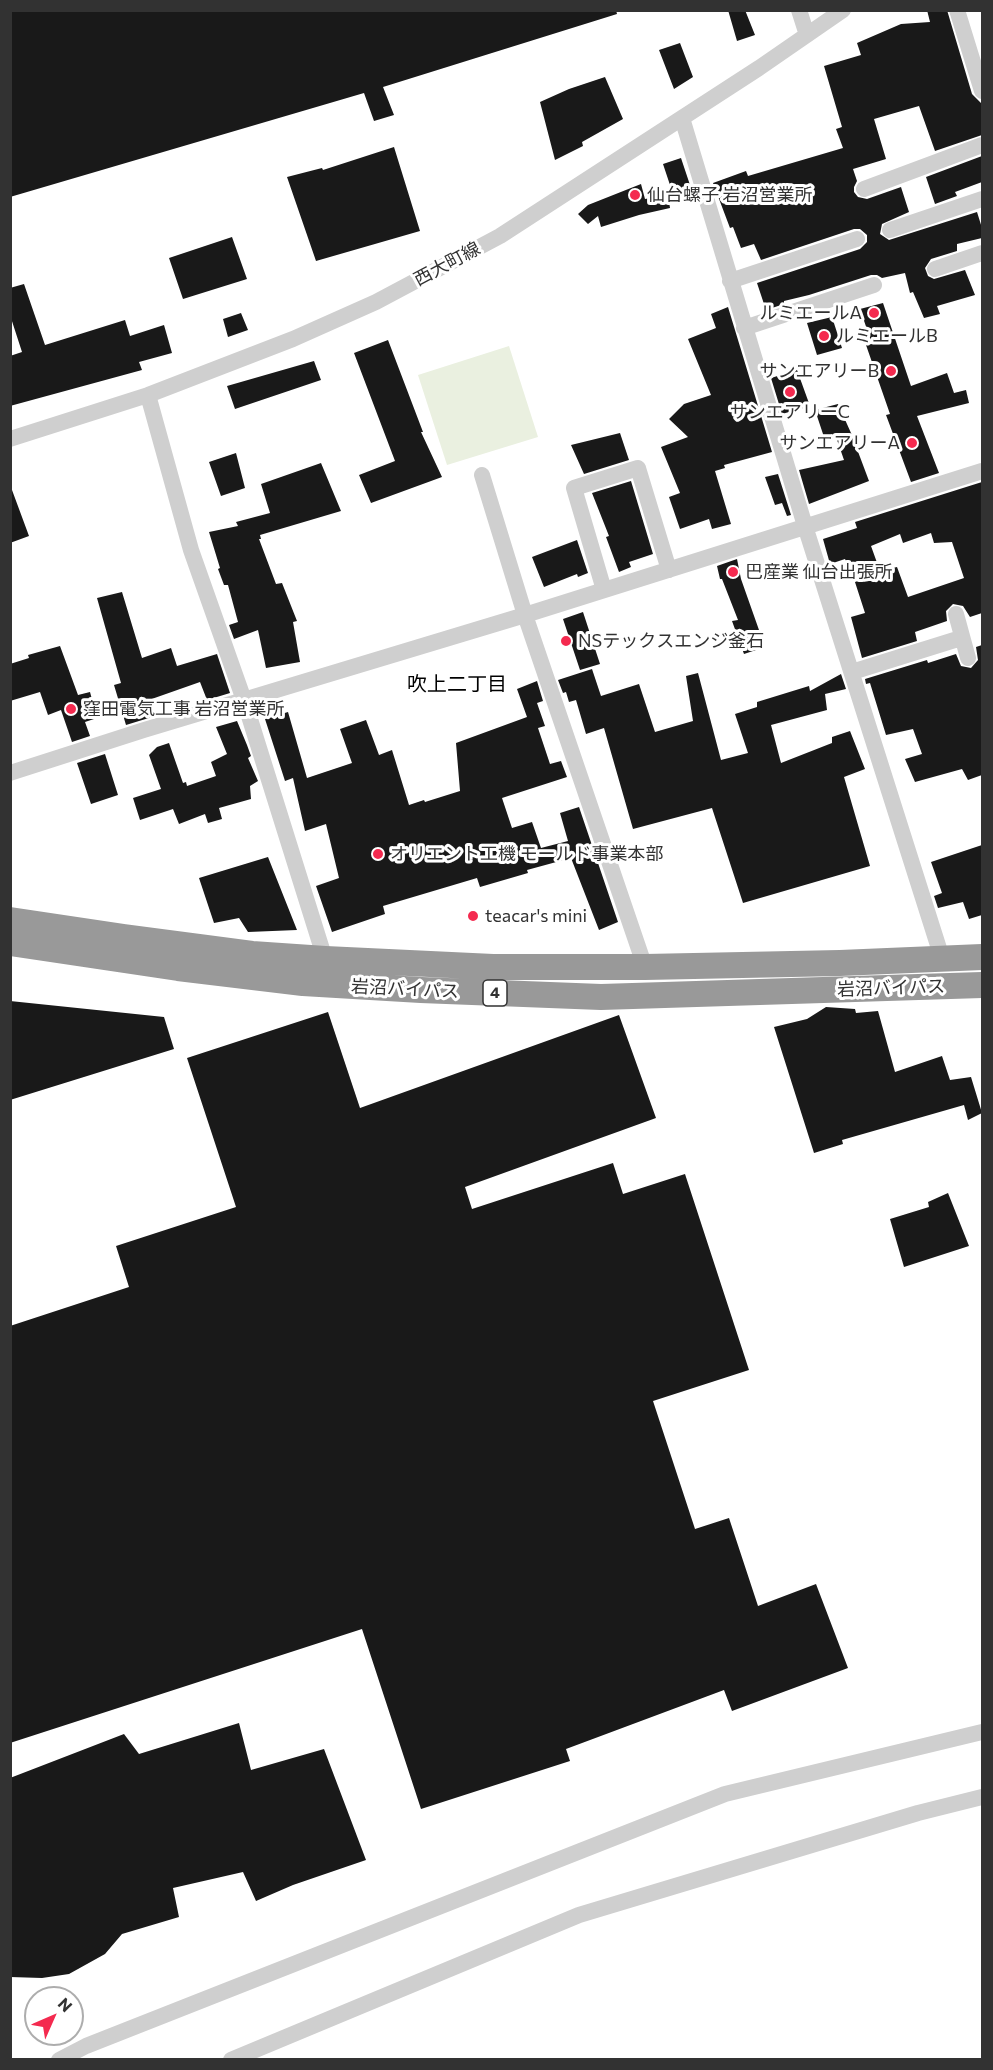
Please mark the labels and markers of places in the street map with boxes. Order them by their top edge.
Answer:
place label: 仙台螺子 岩沼営業所 [647,184,812,206]
marker: 仙台螺子 岩沼営業所 [628,188,642,202]
place label: ルミエールA [760,302,862,324]
marker: ルミエールA [867,306,881,320]
place label: ルミエールB [836,325,938,347]
marker: ルミエールB [817,329,831,343]
place label: サンエアリーB [759,360,879,382]
marker: サンエアリーB [884,364,898,378]
marker: サンエアリーC [783,385,797,399]
place label: サンエアリーC [730,401,850,423]
place label: サンエアリーA [780,432,900,454]
marker: サンエアリーA [905,436,919,450]
place label: 巴産業 仙台出張所 [745,561,892,583]
marker: 巴産業 仙台出張所 [726,565,740,579]
place label: NSテックスエンジ釜石 [578,630,764,652]
marker: NSテックスエンジ釜石 [559,634,573,648]
place label: 窪田電気工事 岩沼営業所 [83,698,284,720]
marker: 窪田電気工事 岩沼営業所 [64,702,78,716]
place label: オリエント工機 モールド事業本部 [390,843,663,865]
marker: オリエント工機 モールド事業本部 [371,847,385,861]
place label: teacar's mini [485,905,587,927]
marker: teacar's mini [466,909,480,923]

